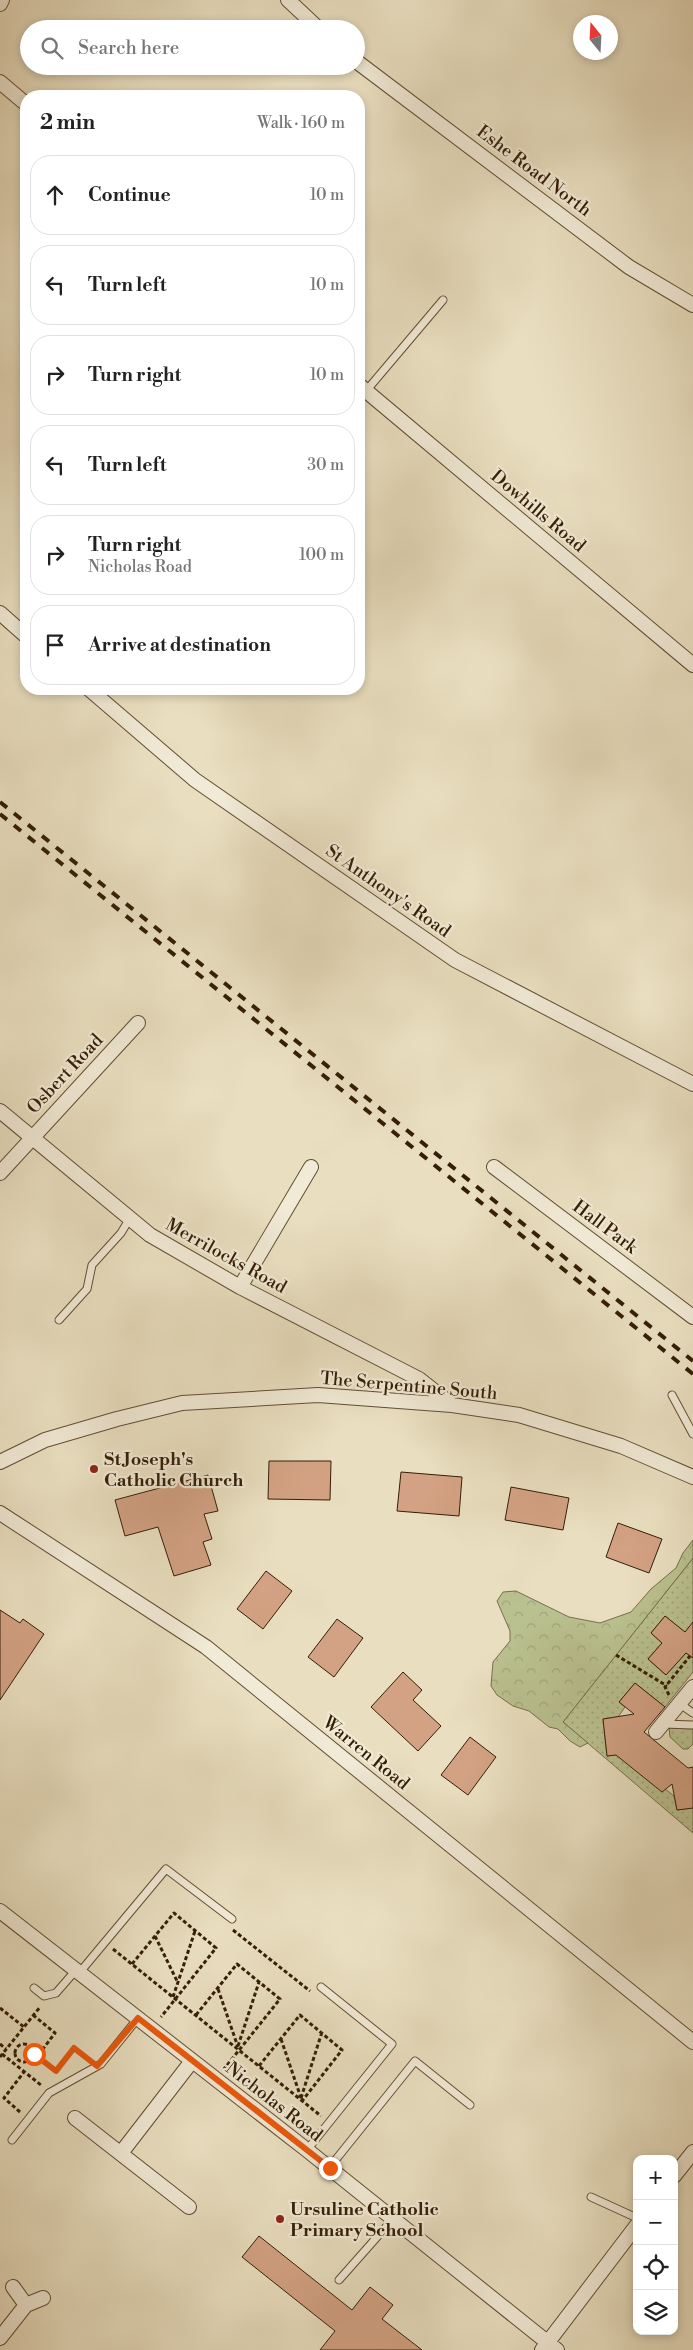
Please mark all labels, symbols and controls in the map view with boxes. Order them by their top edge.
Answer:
north arrow [573,15,618,60]
search box [20,20,365,75]
icon: search [38,34,66,62]
text: Search here [78,36,179,60]
text: 2 min [40,110,95,136]
text: Walk · 160 m [257,113,345,133]
street label: Eshe Road North [472,120,596,222]
icon: ahead [41,181,69,209]
text: Continue [88,183,171,207]
text: 10 m [310,185,344,205]
icon: left [41,271,69,299]
text: Turn left [88,273,167,297]
text: 10 m [310,275,344,295]
icon: right [41,361,69,389]
text: Turn right [88,363,181,387]
text: 10 m [310,365,344,385]
icon: left [41,451,69,479]
text: Turn left [88,453,167,477]
text: 30 m [307,455,344,475]
street label: Dowhills Road [486,465,591,558]
text: Turn right [88,533,181,557]
icon: right [41,541,69,569]
text: 100 m [299,545,344,565]
text: Nicholas Road [88,557,192,577]
icon: arrive [41,631,69,659]
text: Arrive at destination [88,633,271,657]
street label: St Anthony's Road [321,839,456,943]
street label: Osbert Road [22,1029,109,1119]
street label: Hall Park [568,1195,643,1260]
street label: Merrilocks Road [161,1213,291,1299]
street label: The Serpentine South [320,1367,499,1405]
place label: St Joseph's Catholic Church [104,1448,243,1492]
marker: St Joseph's Catholic Church [88,1463,100,1475]
street label: Warren Road [317,1710,415,1796]
route start [23,2043,46,2066]
street label: Nicholas Road [221,2057,328,2148]
map controls [633,2155,678,2335]
button: + [633,2155,678,2200]
route end [319,2157,342,2180]
place label: Ursuline Catholic Primary School [290,2198,439,2242]
button: − [633,2200,678,2245]
marker: Ursuline Catholic Primary School [274,2213,286,2225]
button: locate [633,2245,678,2290]
button: layers [633,2290,678,2335]

